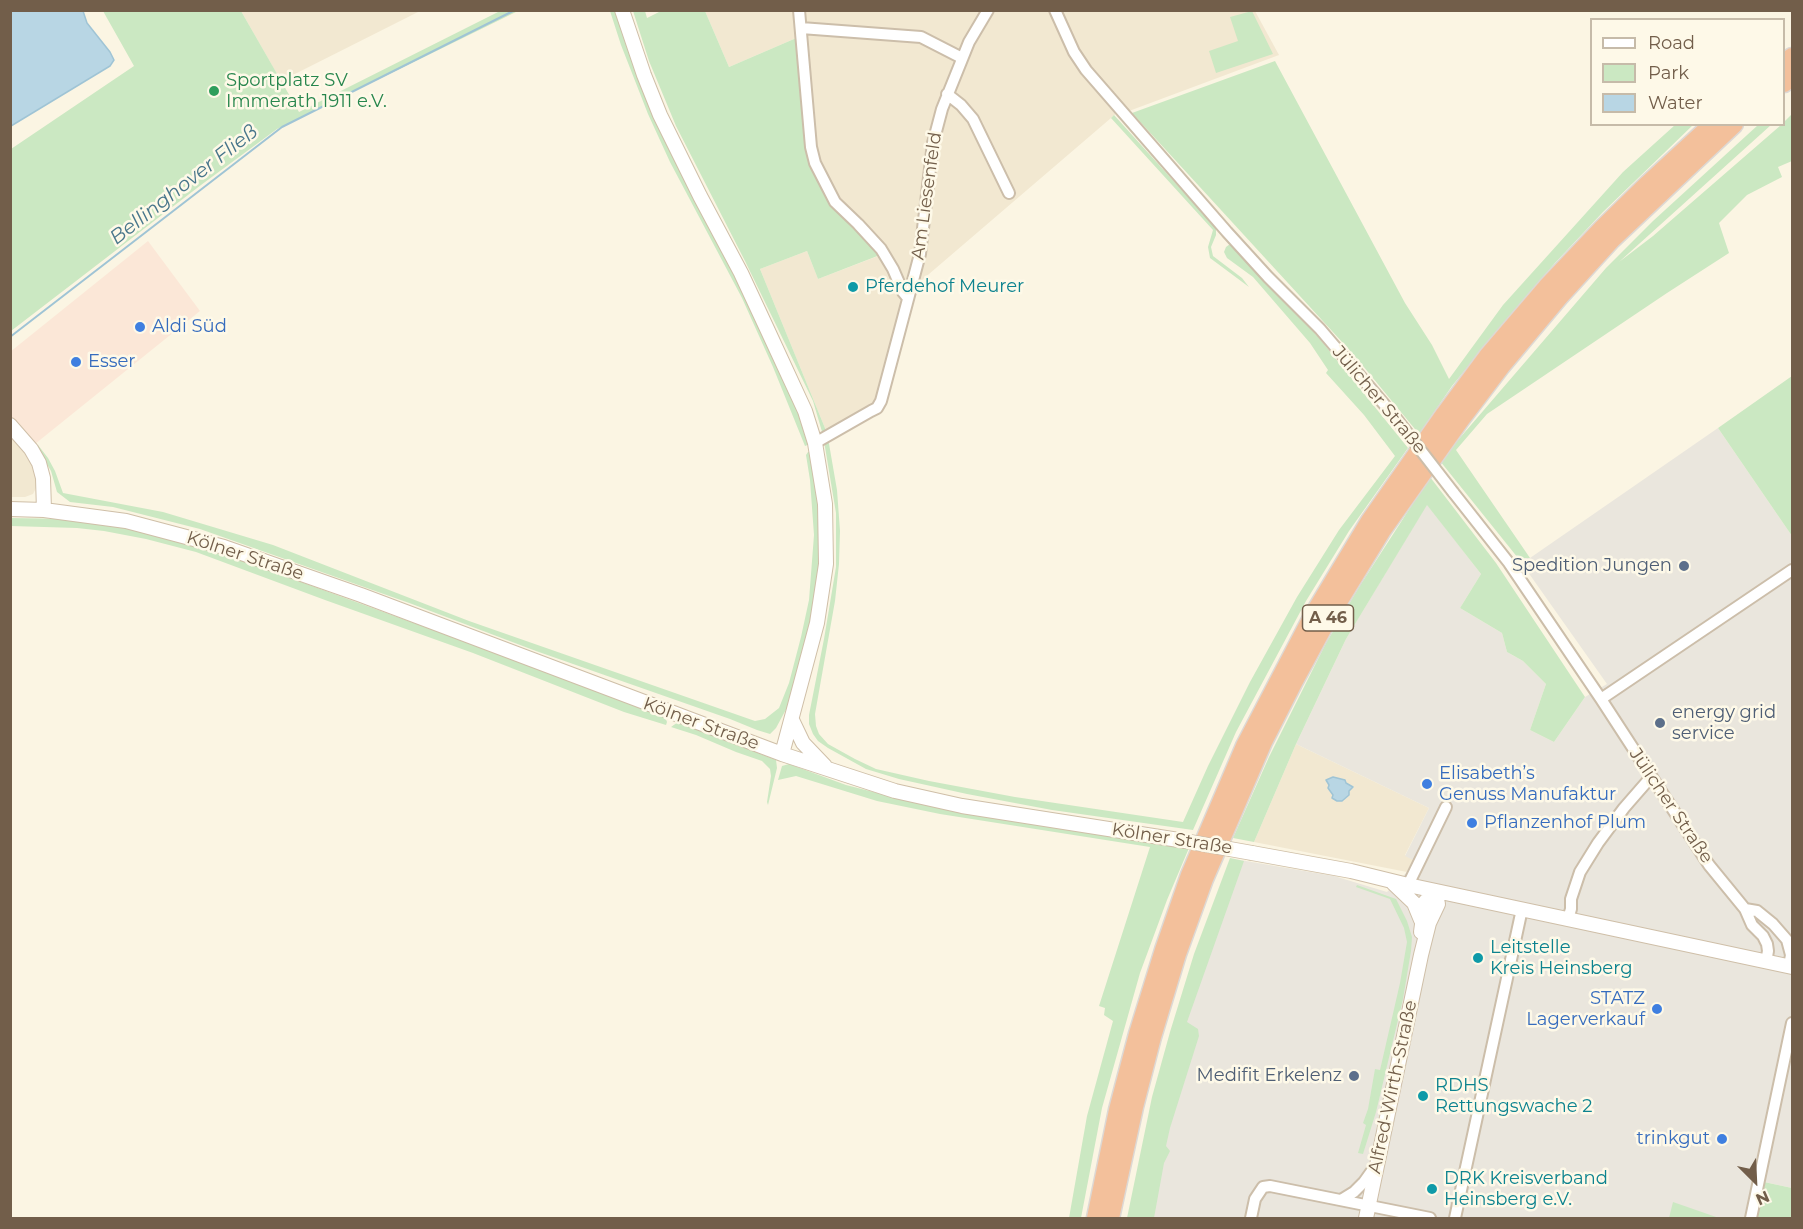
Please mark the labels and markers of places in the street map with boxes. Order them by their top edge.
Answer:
place label: Sportplatz SV Immerath 1911 e.V. [226,70,387,112]
marker: Sportplatz SV Immerath 1911 e.V. [207,84,221,98]
place label: Pferdehof Meurer [865,276,1024,298]
marker: Pferdehof Meurer [846,280,860,294]
place label: Aldi Süd [152,316,227,338]
marker: Aldi Süd [133,320,147,334]
place label: Esser [88,351,136,373]
marker: Esser [69,355,83,369]
place label: Spedition Jungen [1512,555,1672,577]
marker: Spedition Jungen [1677,559,1691,573]
place label: energy grid service [1672,702,1776,744]
marker: energy grid service [1653,716,1667,730]
place label: Elisabeth’s Genuss Manufaktur [1439,763,1616,806]
marker: Elisabeth’s Genuss Manufaktur [1420,777,1434,791]
place label: Pflanzenhof Plum [1484,812,1646,834]
marker: Pflanzenhof Plum [1465,816,1479,830]
place label: Leitstelle Kreis Heinsberg [1490,937,1633,980]
marker: Leitstelle Kreis Heinsberg [1471,951,1485,965]
place label: STATZ Lagerverkauf [1526,988,1645,1030]
marker: STATZ Lagerverkauf [1650,1002,1664,1016]
place label: Medifit Erkelenz [1197,1065,1342,1087]
marker: Medifit Erkelenz [1347,1069,1361,1083]
place label: RDHS Rettungswache 2 [1435,1075,1593,1118]
marker: RDHS Rettungswache 2 [1416,1089,1430,1103]
place label: trinkgut [1636,1128,1710,1150]
marker: trinkgut [1715,1132,1729,1146]
place label: DRK Kreisverband Heinsberg e.V. [1444,1168,1608,1210]
marker: DRK Kreisverband Heinsberg e.V. [1425,1182,1439,1196]

